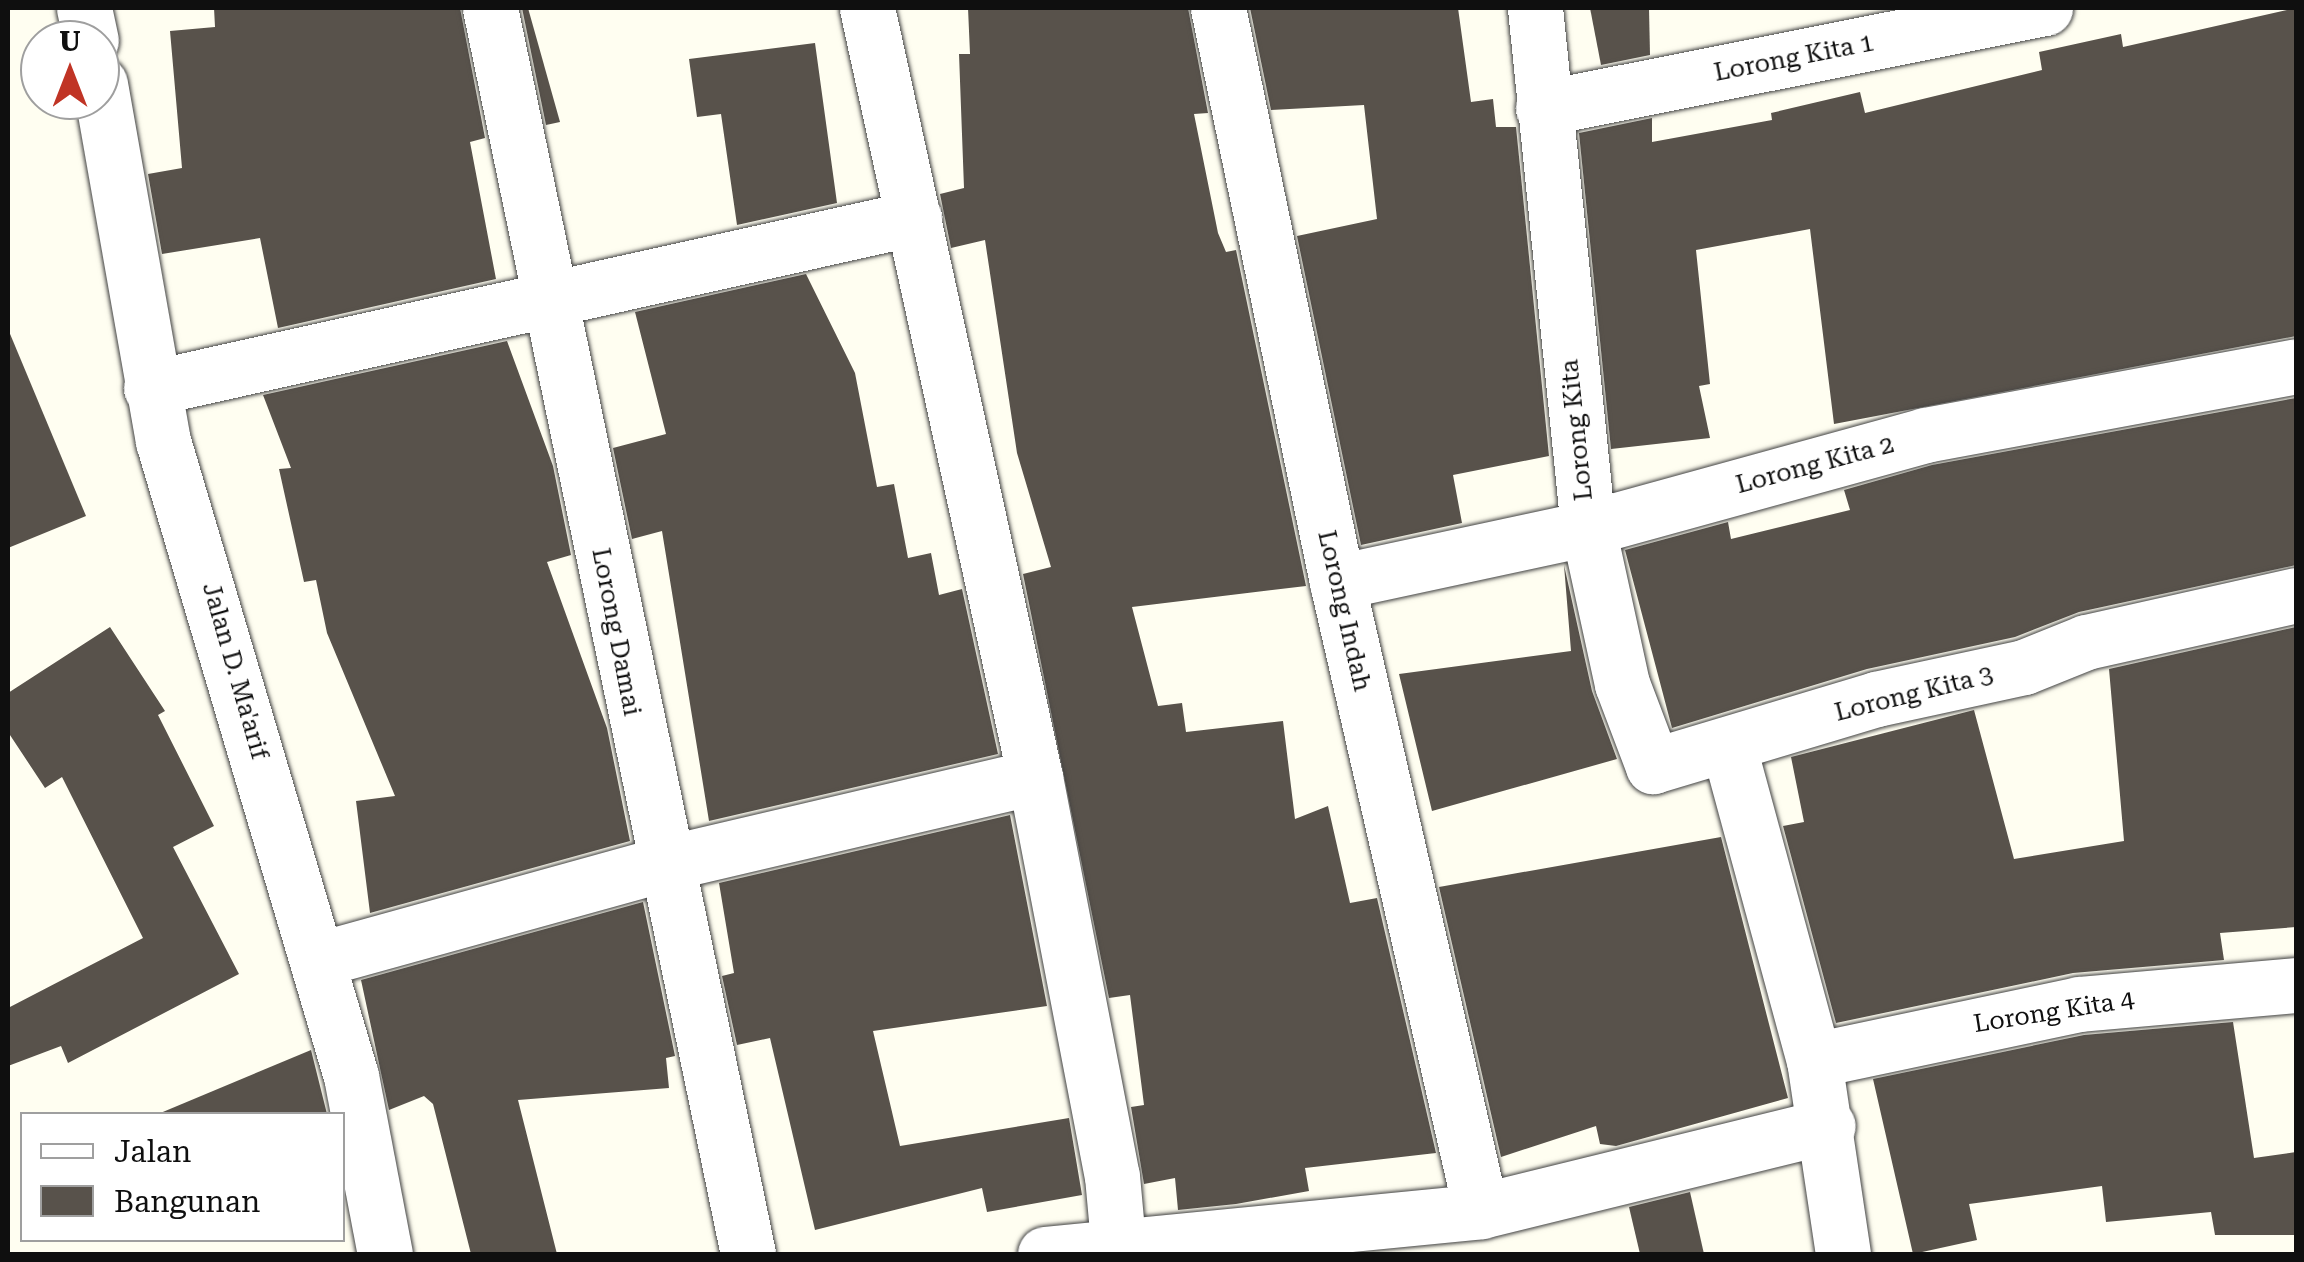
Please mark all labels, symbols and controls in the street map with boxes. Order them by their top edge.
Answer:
north arrow [20,20,120,120]
text: U [59,25,81,58]
street label: Lorong Kita 1 [1712,28,1876,88]
street label: Lorong Kita [1555,358,1599,502]
street label: Lorong Kita 2 [1733,430,1897,500]
street label: Lorong Indah [1311,528,1377,694]
street label: Lorong Damai [585,546,647,718]
street label: Jalan D. Ma'arif [195,579,275,763]
street label: Lorong Kita 3 [1832,660,1996,728]
street label: Lorong Kita 4 [1972,984,2136,1040]
legend [20,1112,345,1242]
text: Jalan [114,1134,191,1169]
text: Bangunan [114,1184,260,1219]

